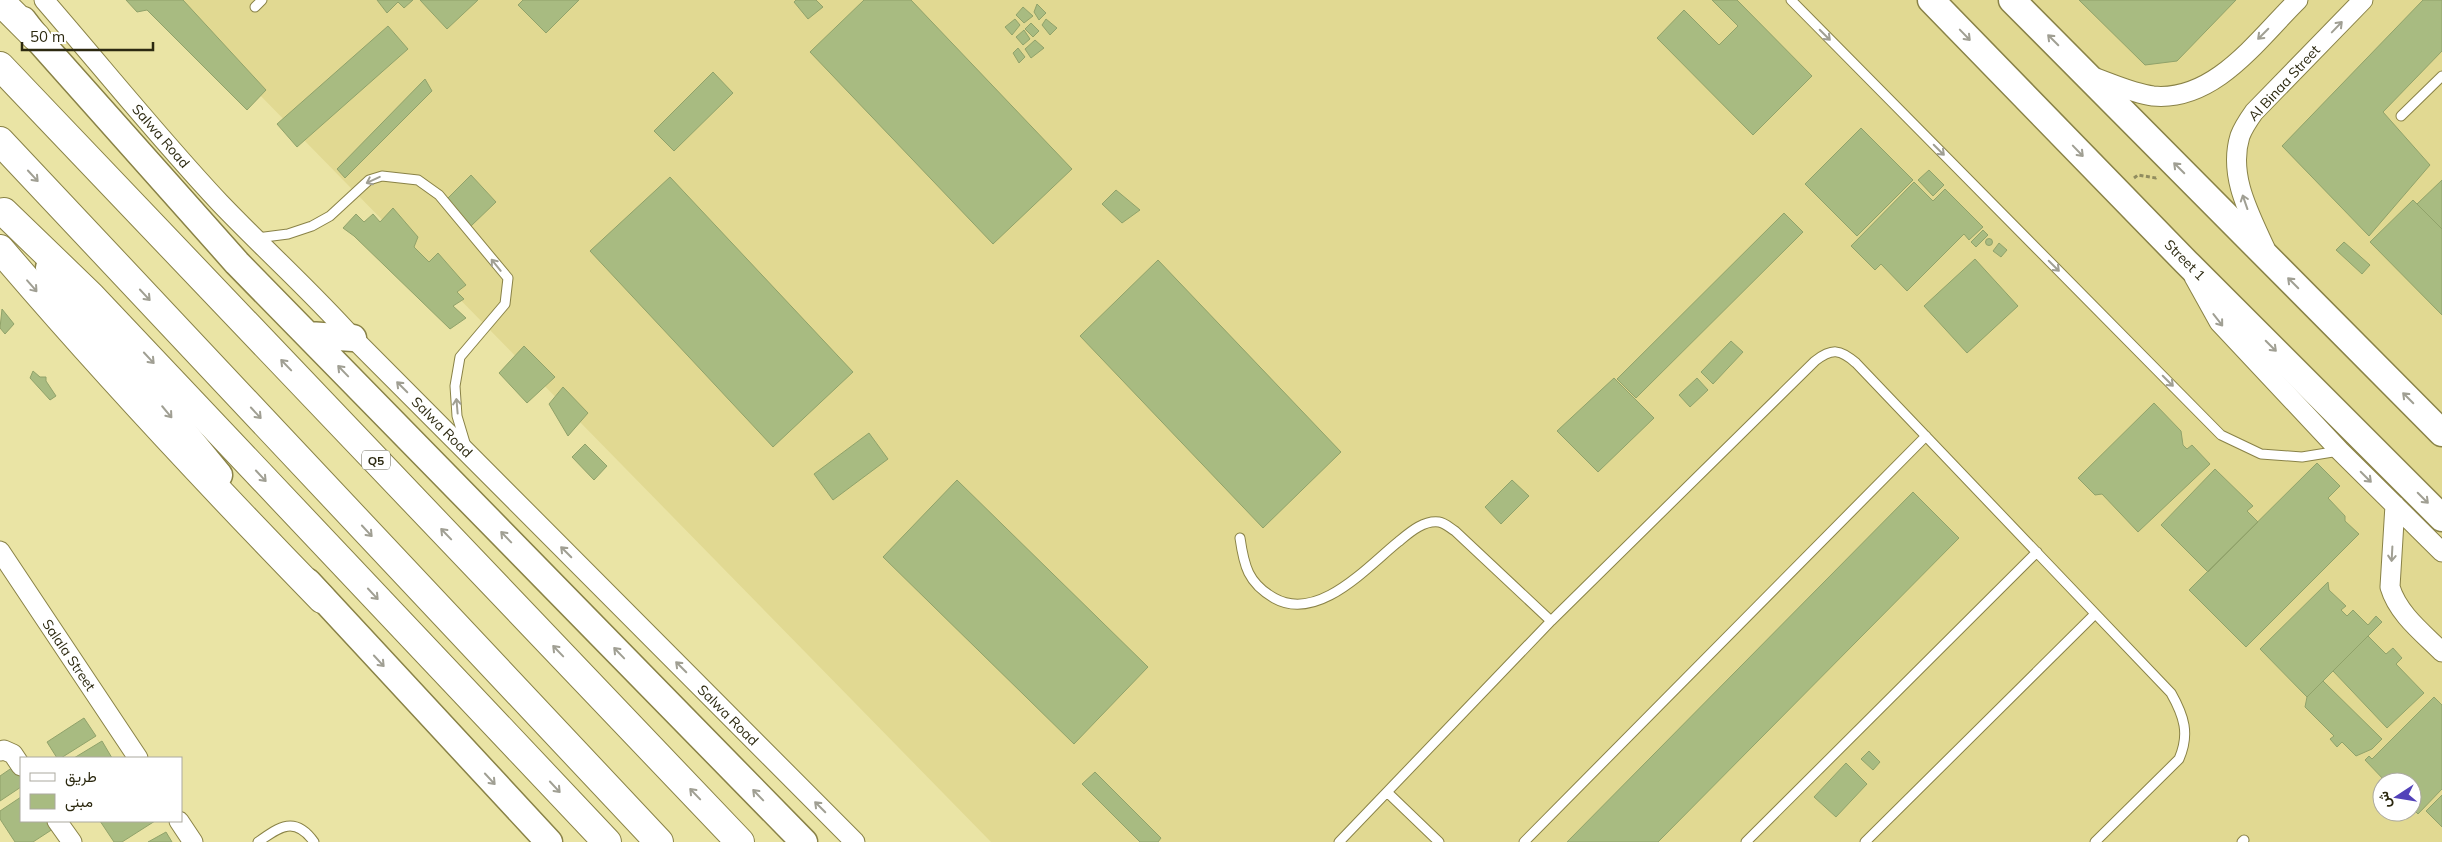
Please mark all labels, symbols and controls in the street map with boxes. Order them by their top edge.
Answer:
scale bar [22,20,154,52]
one-way arrow [2331,20,2343,33]
text: 50 m [30,27,65,46]
one-way arrow [1819,28,1831,41]
one-way arrow [1959,28,1971,41]
one-way arrow [2258,28,2270,40]
one-way arrow [2047,35,2059,47]
street label: Al Binaa Street [2244,41,2324,125]
street label: Salwa Road [128,100,194,172]
one-way arrow [1933,144,1946,156]
one-way arrow [2072,145,2084,157]
one-way arrow [2173,161,2185,174]
one-way arrow [27,170,39,183]
one-way arrow [365,176,380,186]
one-way arrow [2240,195,2249,211]
street label: Street 1 [2161,236,2209,284]
one-way arrow [491,258,502,271]
one-way arrow [2048,259,2060,272]
one-way arrow [2287,277,2299,289]
one-way arrow [26,280,37,293]
one-way arrow [139,288,151,301]
one-way arrow [2212,314,2223,327]
one-way arrow [2264,340,2276,352]
one-way arrow [143,351,155,364]
one-way arrow [280,359,292,372]
one-way arrow [337,365,349,377]
one-way arrow [2162,375,2174,387]
one-way arrow [396,381,409,393]
one-way arrow [2401,392,2414,404]
street label: Salwa Road [408,393,476,461]
one-way arrow [452,398,461,414]
one-way arrow [162,406,173,419]
one-way arrow [250,407,262,419]
road number: Q5 [362,450,390,470]
one-way arrow [255,469,267,482]
one-way arrow [2360,470,2372,483]
one-way arrow [2416,492,2429,504]
one-way arrow [361,525,373,538]
one-way arrow [440,527,452,540]
one-way arrow [500,531,512,543]
one-way arrow [560,546,573,558]
one-way arrow [2388,546,2397,562]
one-way arrow [367,587,379,600]
street label: Salala Street [38,616,100,694]
one-way arrow [552,645,564,658]
one-way arrow [614,648,626,660]
one-way arrow [373,654,385,667]
one-way arrow [675,661,687,674]
street label: Salwa Road [694,681,762,749]
legend [20,757,182,822]
text: طريق [65,767,97,787]
north arrow [2372,772,2422,822]
one-way arrow [484,773,496,786]
one-way arrow [549,781,561,794]
one-way arrow [689,788,701,800]
one-way arrow [752,789,764,801]
text: ش [2374,789,2395,810]
text: مبنى [65,792,93,812]
one-way arrow [814,801,826,814]

